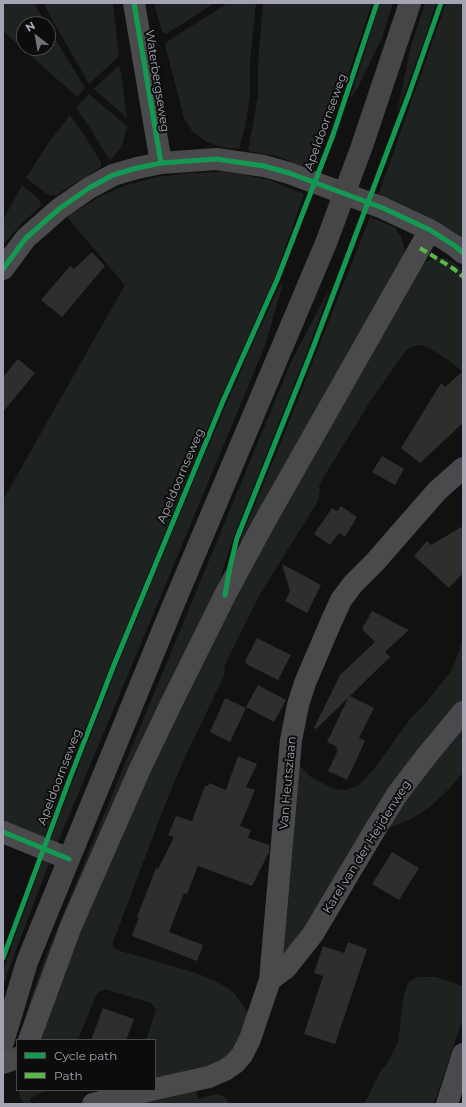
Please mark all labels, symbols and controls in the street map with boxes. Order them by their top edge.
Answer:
north arrow [16,16,56,56]
text: N [23,18,38,35]
street label: Waterbergseweg [142,29,172,133]
street label: Apeldoornseweg [302,72,350,172]
street label: Apeldoornseweg [154,426,208,526]
street label: Apeldoornseweg [35,727,85,827]
street label: Van Heutszlaan [277,736,299,830]
street label: Karel van der Heijdenweg [320,778,414,916]
legend [16,1039,156,1091]
text: Cycle path [54,1048,117,1063]
text: Path [54,1068,83,1083]

